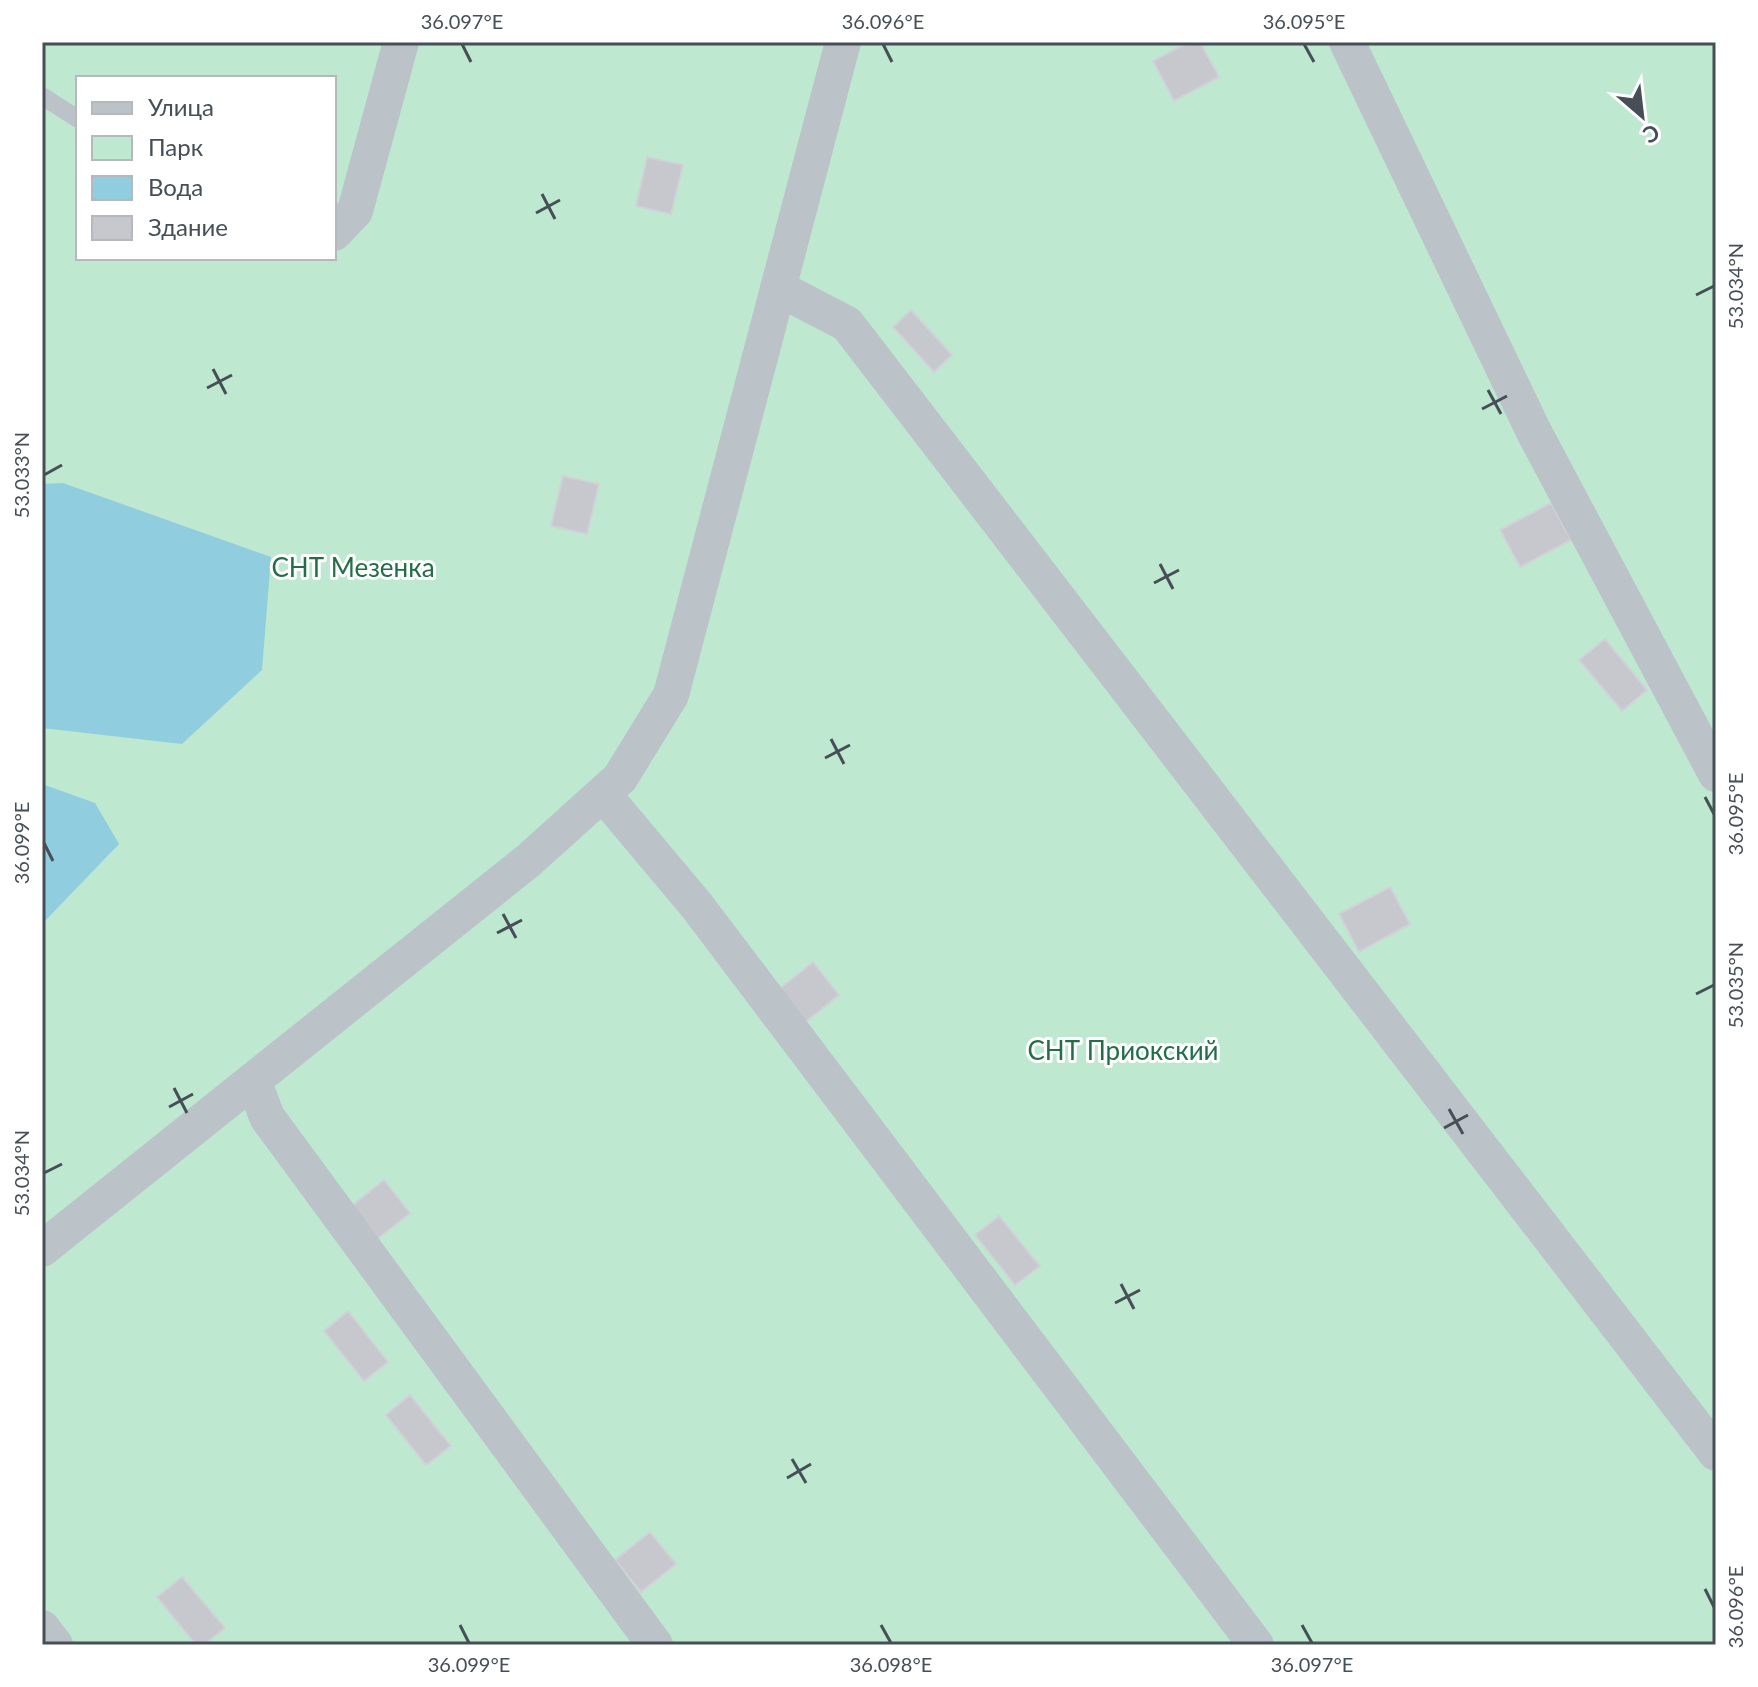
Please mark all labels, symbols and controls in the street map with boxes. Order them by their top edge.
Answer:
text: 36.097°E [421,9,503,33]
text: 36.096°E [842,9,924,33]
text: 36.095°E [1263,9,1345,33]
legend [76,76,336,260]
north arrow [1602,76,1682,156]
text: Улица [148,92,214,121]
text: С [1638,119,1664,150]
text: Парк [148,132,204,161]
text: Вода [148,172,203,201]
text: Здание [148,212,228,241]
text: 53.034°N [1723,243,1747,329]
text: 53.033°N [9,432,33,518]
park label: СНТ Мезенка [271,551,435,583]
text: 36.095°E [1723,773,1747,855]
text: 36.099°E [9,802,33,884]
text: 53.035°N [1723,942,1747,1028]
park label: СНТ Приокский [1027,1034,1219,1066]
text: 53.034°N [9,1130,33,1216]
text: 36.096°E [1723,1566,1747,1648]
text: 36.099°E [428,1652,510,1676]
text: 36.098°E [850,1652,932,1676]
text: 36.097°E [1271,1652,1353,1676]

